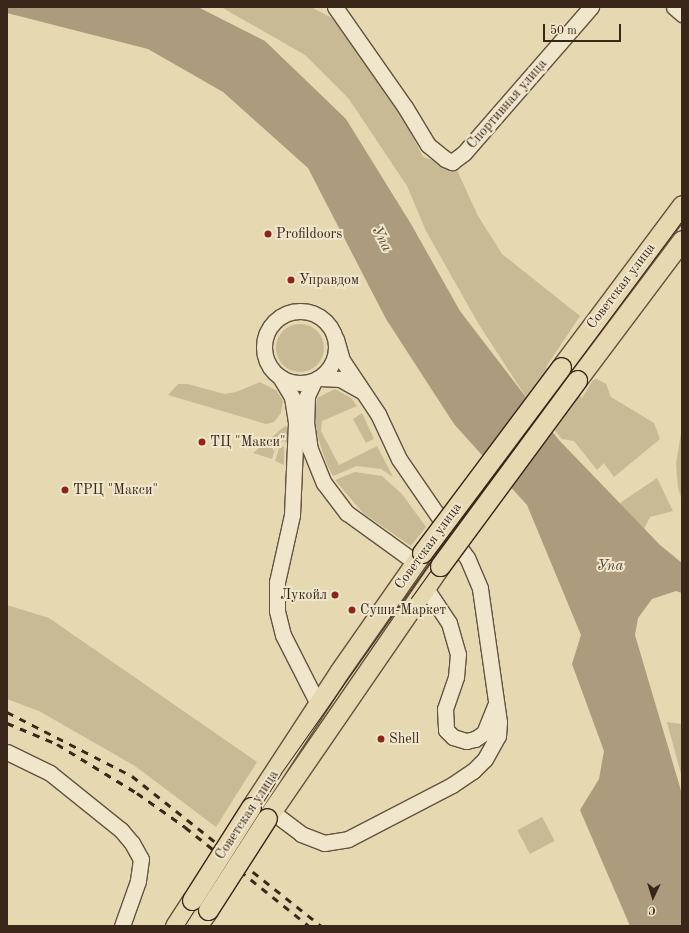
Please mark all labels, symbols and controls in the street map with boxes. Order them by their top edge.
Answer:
scale bar [545,16,623,42]
text: 50 m [550,25,577,37]
street label: Спортивная улица [463,56,551,152]
water label: Упа [367,223,395,255]
place label: Profildoors [276,226,342,242]
marker: Profildoors [263,229,273,239]
street label: Советская улица [583,240,659,332]
place label: Управдом [299,272,359,288]
marker: Управдом [286,275,296,285]
place label: ТЦ "Макси" [210,434,285,450]
marker: ТЦ "Макси" [197,437,207,447]
place label: ТРЦ "Макси" [73,482,158,498]
marker: ТРЦ "Макси" [60,485,70,495]
street label: Советская улица [391,499,465,593]
water label: Упа [597,558,623,576]
place label: Лукойл [280,587,327,603]
marker: Лукойл [330,590,340,600]
place label: Суши-Маркет [360,602,446,618]
marker: Суши-Маркет [347,605,357,615]
place label: Shell [389,731,419,747]
marker: Shell [376,734,386,744]
street label: Советская улица [212,767,282,863]
north arrow [633,877,673,917]
text: С [648,904,656,915]

